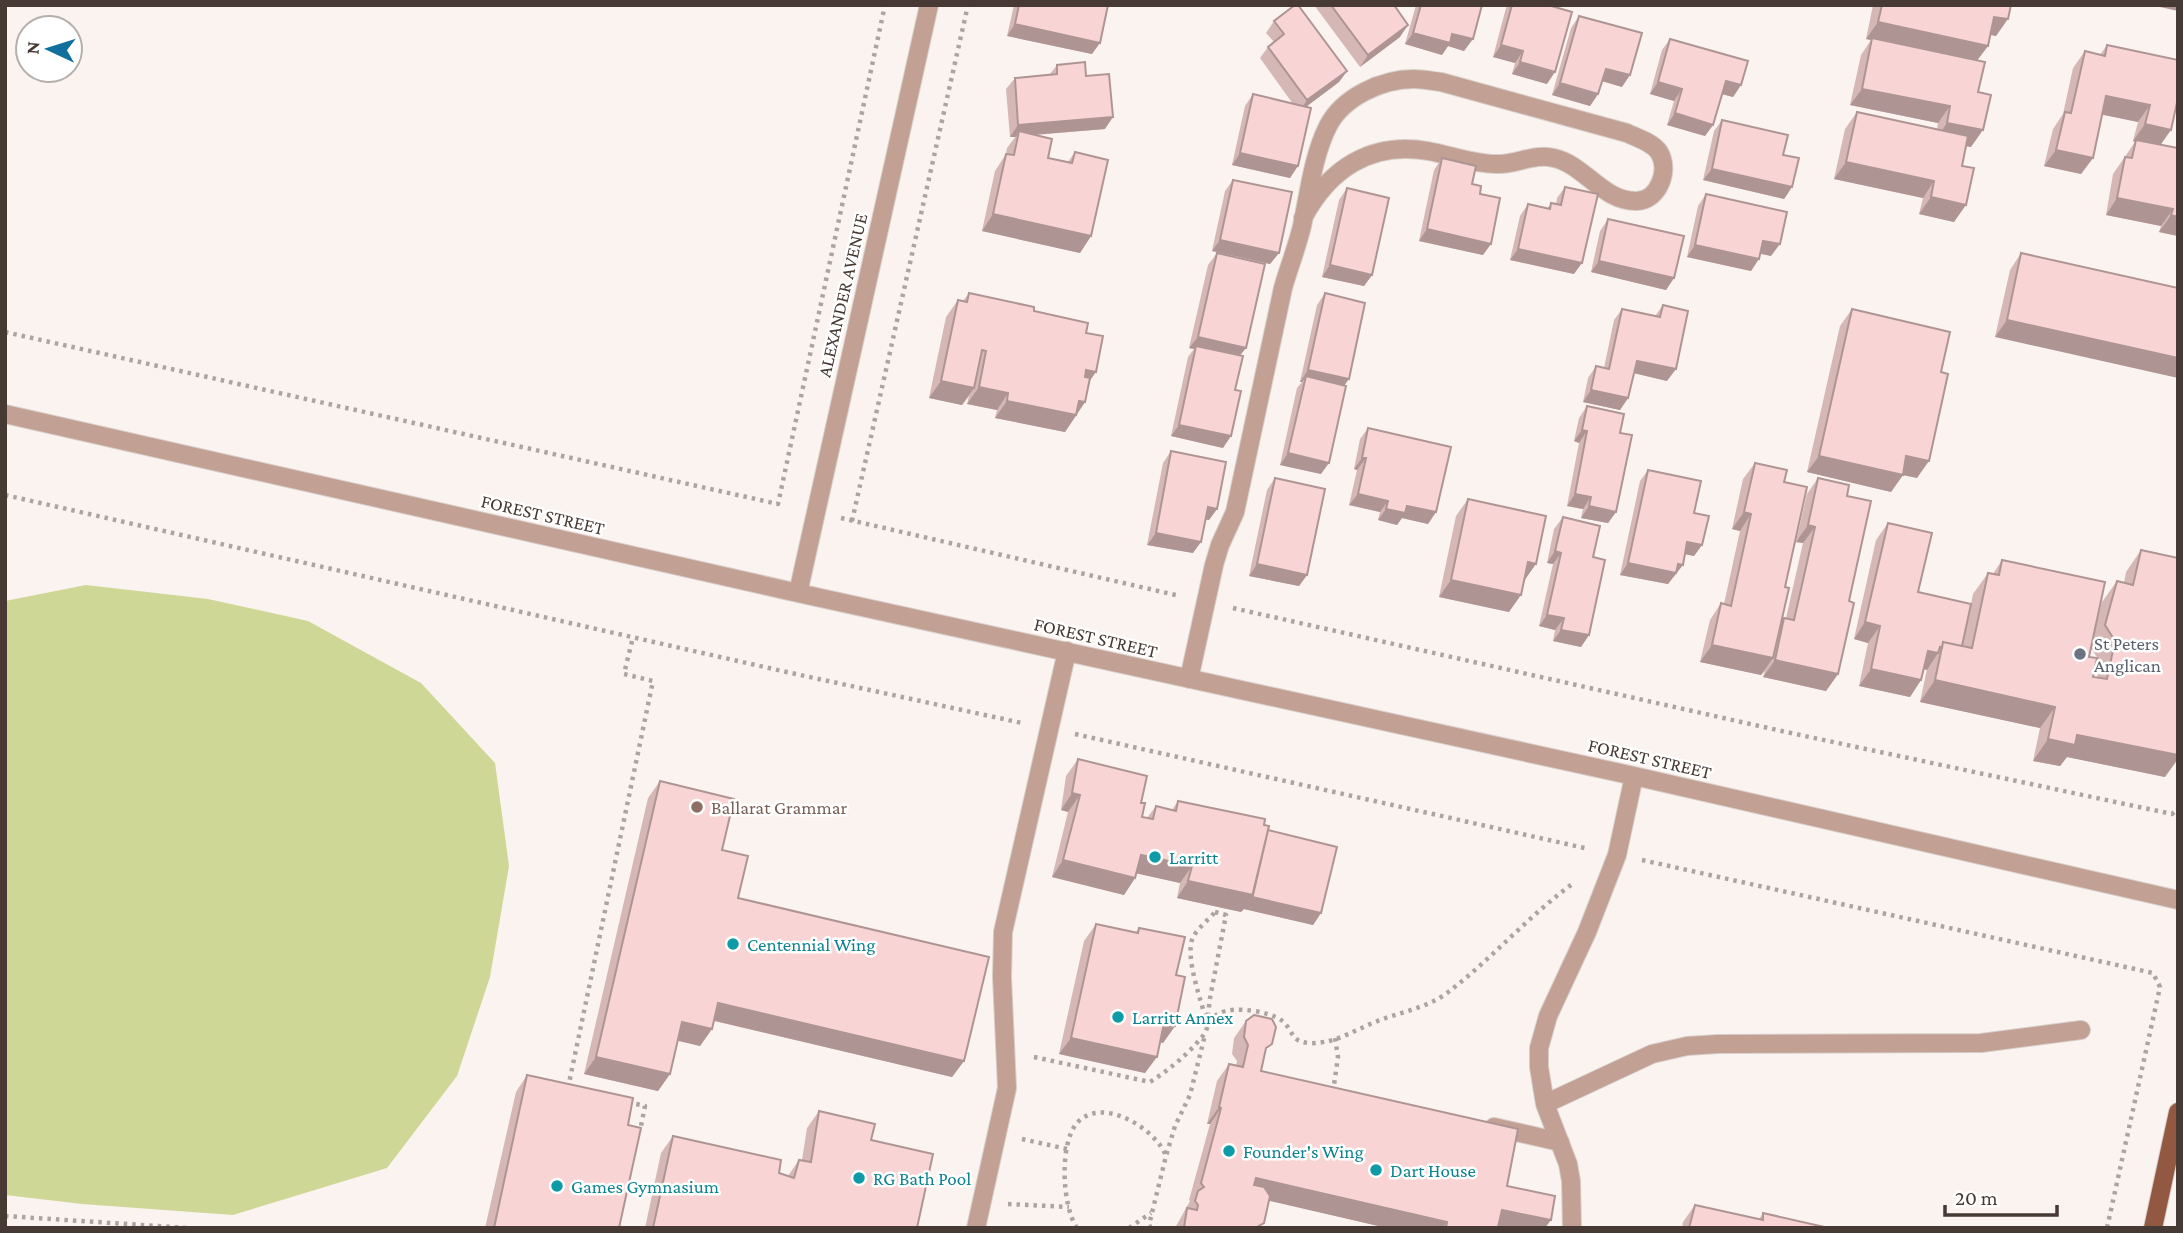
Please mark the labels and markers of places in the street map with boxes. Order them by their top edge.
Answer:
place label: St Peters Anglican [2094,633,2161,676]
marker: St Peters Anglican [2072,646,2088,662]
place label: Ballarat Grammar [711,797,848,818]
marker: Ballarat Grammar [689,799,705,815]
place label: Larritt [1169,847,1219,868]
marker: Larritt [1147,849,1163,865]
place label: Centennial Wing [747,934,875,955]
marker: Centennial Wing [725,936,741,952]
place label: Larritt Annex [1132,1007,1233,1028]
marker: Larritt Annex [1110,1009,1126,1025]
place label: Founder's Wing [1243,1141,1364,1162]
marker: Founder's Wing [1221,1143,1237,1159]
place label: Dart House [1390,1160,1476,1181]
marker: Dart House [1368,1162,1384,1178]
place label: RG Bath Pool [873,1168,971,1189]
marker: RG Bath Pool [851,1170,867,1186]
place label: Games Gymnasium [571,1176,719,1197]
marker: Games Gymnasium [549,1178,565,1194]

